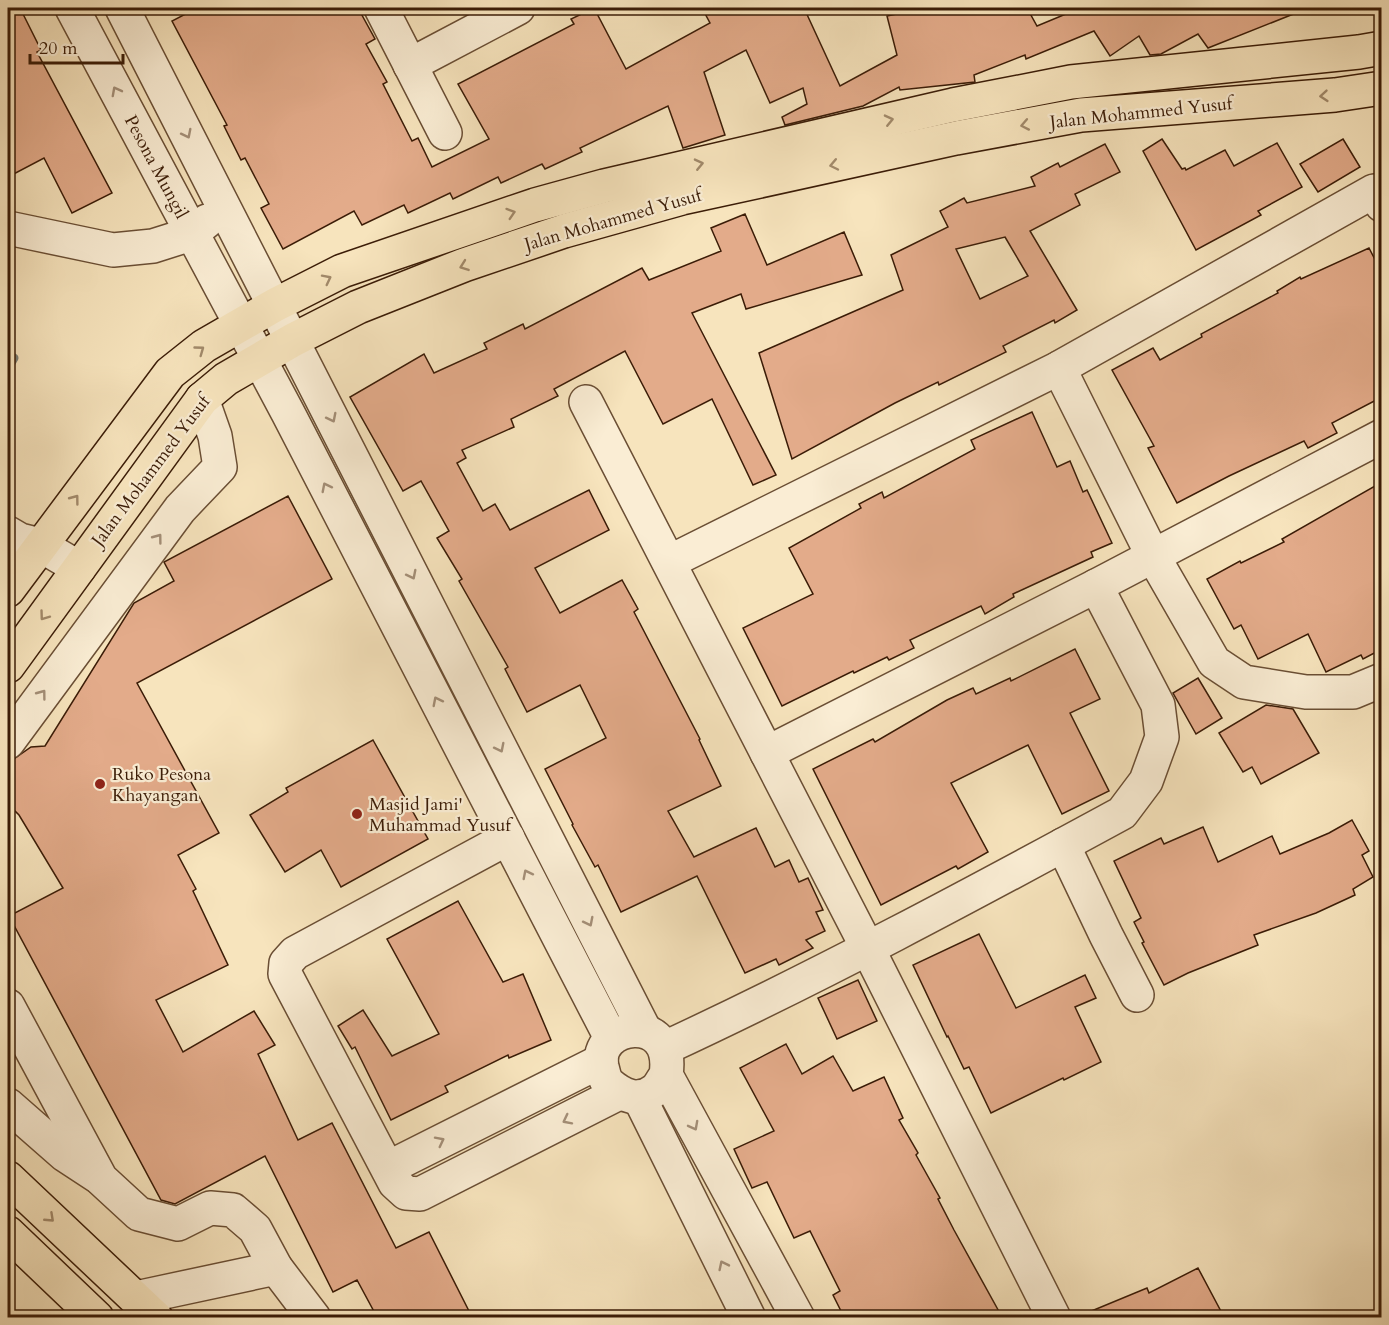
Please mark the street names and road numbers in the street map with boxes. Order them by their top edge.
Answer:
street label: Jalan Mohammed Yusuf [1046,91,1237,135]
street label: Pesona Mungil [118,111,194,224]
street label: Jalan Mohammed Yusuf [519,182,708,258]
street label: Jalan Mohammed Yusuf [84,387,218,554]

